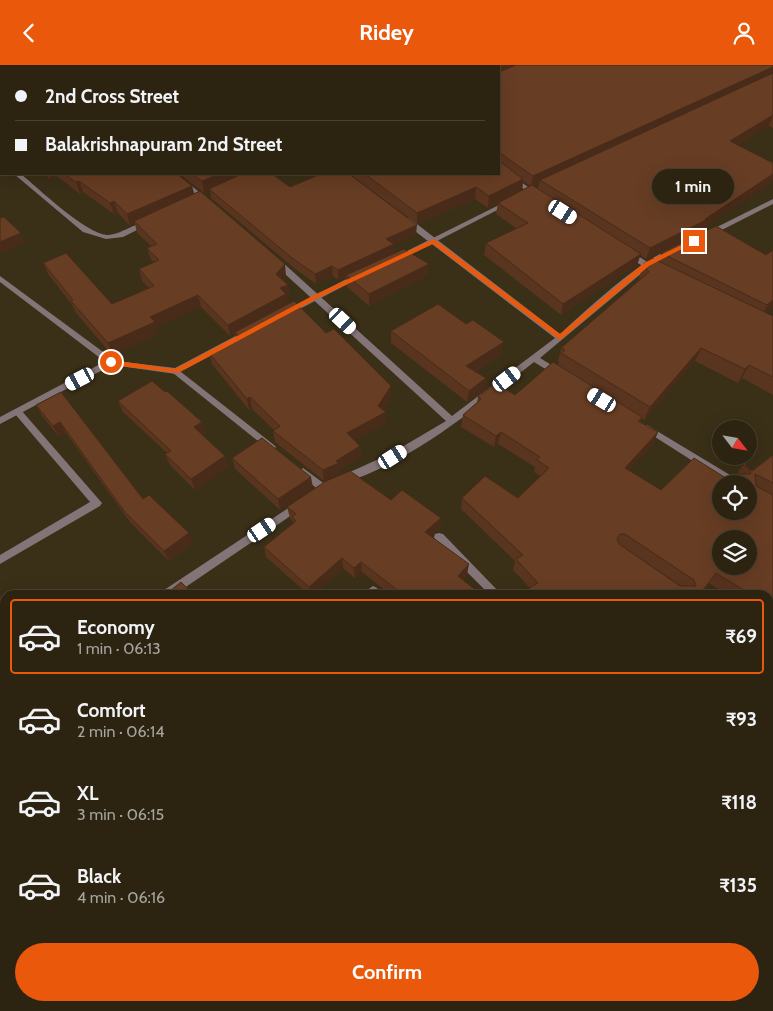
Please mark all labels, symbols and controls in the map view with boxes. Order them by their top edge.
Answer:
icon: back [15,19,43,47]
text: Ridey [359,19,414,46]
icon: person [730,19,758,47]
text: 2nd Cross Street [45,85,179,108]
text: Balakrishnapuram 2nd Street [45,133,282,156]
callout: 1 min [653,169,735,203]
text: 1 min [675,177,711,196]
car [546,198,579,226]
route end [683,230,705,252]
car [326,305,359,337]
route start [100,351,122,373]
car [490,364,523,394]
car [63,365,96,393]
car [585,386,618,414]
north arrow [712,420,758,465]
map controls [712,420,757,575]
car [376,443,409,471]
button: locate [712,475,757,520]
car [245,515,278,545]
button: layers [712,530,757,575]
icon: car [17,614,62,659]
text: Economy [77,616,155,639]
text: ₹69 [725,625,757,648]
text: 1 min · 06:13 [77,639,161,658]
icon: car [17,697,62,742]
text: Comfort [77,699,146,722]
text: ₹93 [726,708,757,731]
text: 2 min · 06:14 [77,722,164,741]
icon: car [17,780,62,825]
text: XL [77,782,98,805]
text: ₹118 [721,791,757,814]
text: 3 min · 06:15 [77,805,164,824]
icon: car [17,863,62,908]
text: Black [77,865,121,888]
text: ₹135 [719,874,757,897]
text: 4 min · 06:16 [77,888,165,907]
button: Confirm [15,943,759,1001]

